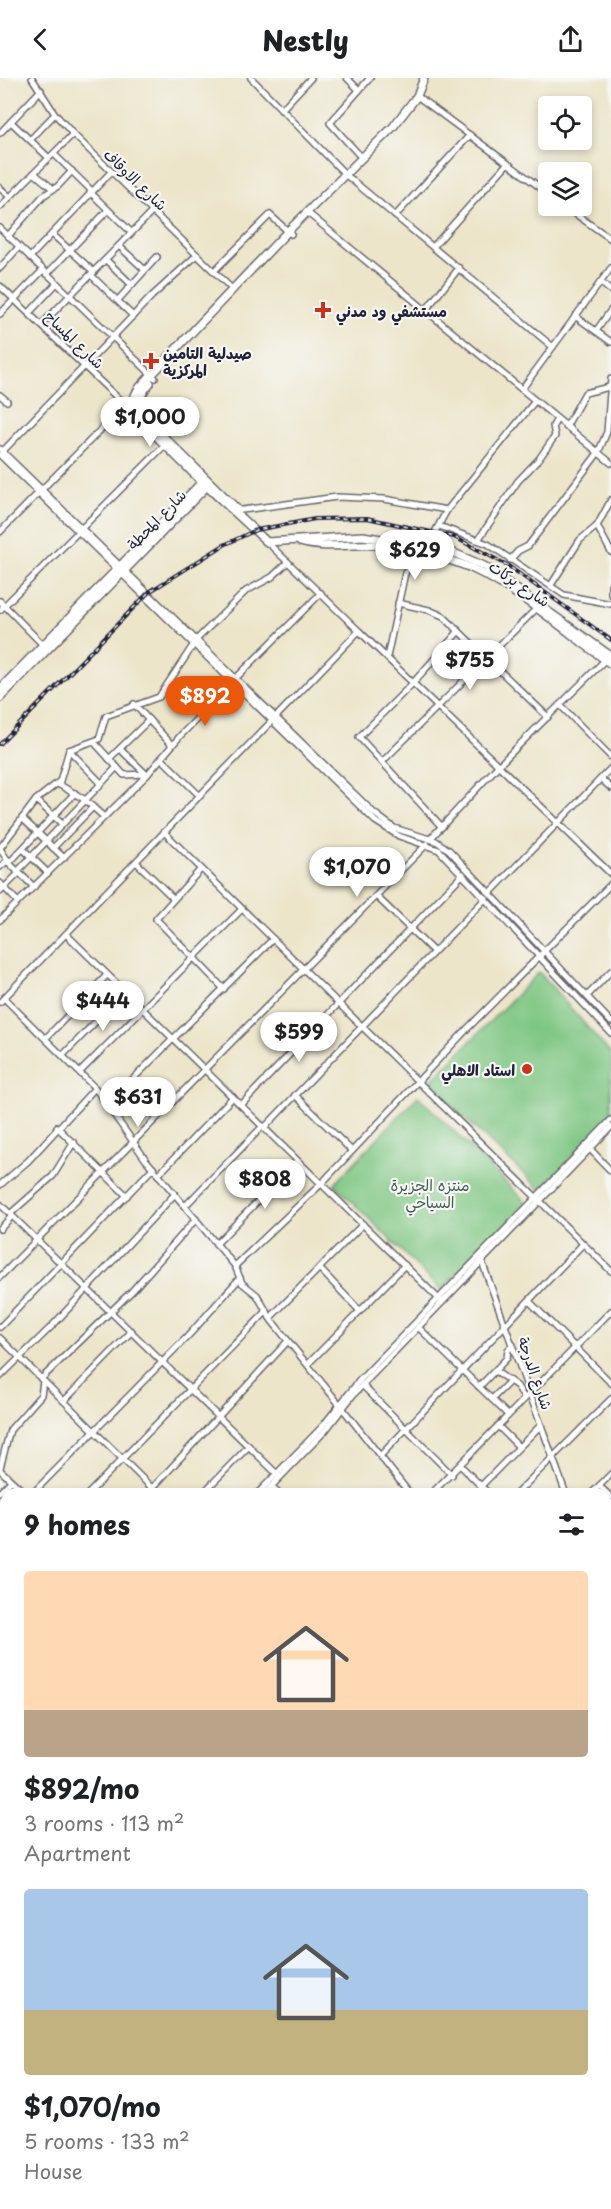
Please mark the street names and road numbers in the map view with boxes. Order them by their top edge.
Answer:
street label: شارع الاوقاف [99,143,173,215]
street label: شارع المساح [40,305,110,373]
street label: شارع المحطة [121,483,191,555]
street label: شارع بركات [485,554,555,612]
street label: شارع الدرجة [513,1333,559,1413]

